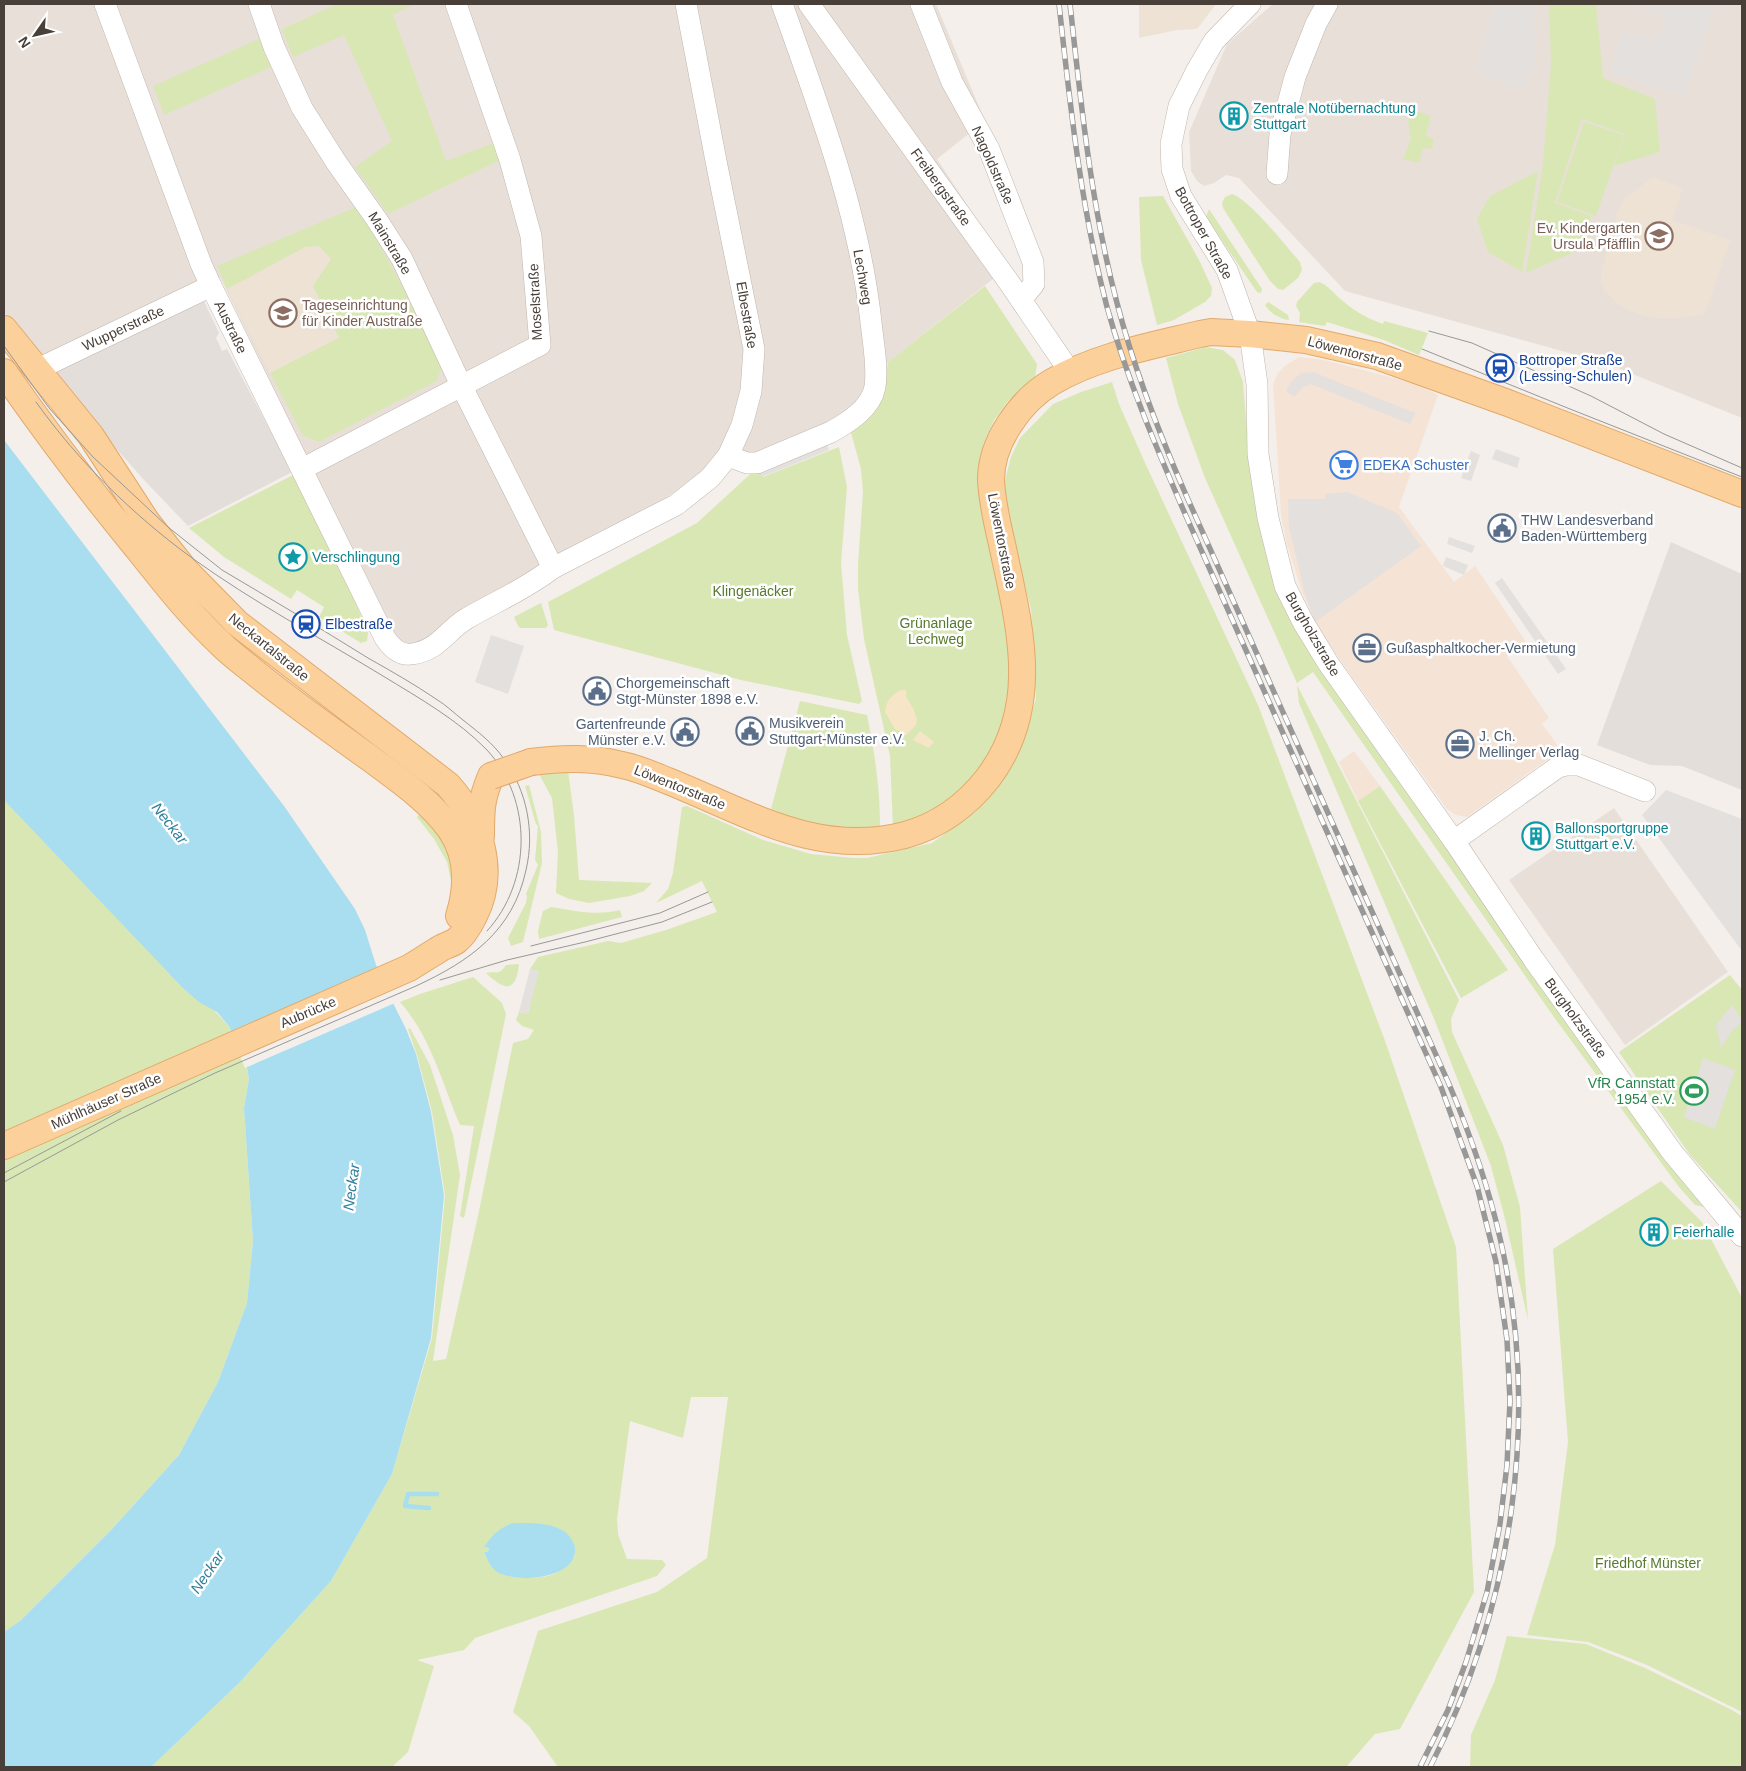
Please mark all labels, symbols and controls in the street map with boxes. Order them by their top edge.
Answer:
north arrow [10,10,60,60]
text: N [15,34,34,51]
place label: Zentrale Notübernachtung Stuttgart [1253,100,1416,132]
building icon: Zentrale Notübernachtung Stuttgart [1219,101,1249,131]
street label: Nagoldstraße [969,123,1017,207]
street label: Freibergstraße [908,145,975,229]
street label: Bottroper Straße [1172,184,1236,282]
street label: Mainstraße [365,209,415,277]
place label: Ev. Kindergarten Ursula Pfäfflin [1537,220,1640,252]
school or university icon: Ev. Kindergarten Ursula Pfäfflin [1644,221,1674,251]
street label: Lechweg [850,248,876,306]
street label: Moselstraße [525,263,545,341]
street label: Elbestraße [733,280,761,350]
place label: Tageseinrichtung für Kinder Austraße [302,297,423,329]
street label: Austraße [211,298,251,356]
school or university icon: Tageseinrichtung für Kinder Austraße [268,298,298,328]
street label: Wupperstraße [80,302,167,354]
street label: Löwentorstraße [1306,333,1404,373]
place label: Bottroper Straße (Lessing-Schulen) [1519,352,1632,384]
station icon: Bottroper Straße (Lessing-Schulen) [1485,353,1515,383]
supermarket icon: EDEKA Schuster [1329,450,1359,480]
place label: EDEKA Schuster [1363,457,1469,473]
street label: Löwentorstraße [985,492,1019,590]
place label: THW Landesverband Baden-Württemberg [1521,512,1653,544]
public building icon: THW Landesverband Baden-Württemberg [1487,513,1517,543]
place icon: Verschlingung [278,542,308,572]
place label: Verschlingung [312,549,400,565]
park label: Klingenäcker [713,583,794,599]
street label: Burgholzstraße [1282,589,1344,679]
station icon: Elbestraße [291,609,321,639]
street label: Neckartalstraße [226,610,313,684]
park label: Grünanlage Lechweg [899,615,973,647]
place label: Elbestraße [325,616,393,632]
office icon: Gußasphaltkocher-Vermietung [1352,633,1382,663]
place label: Gußasphaltkocher-Vermietung [1386,640,1576,656]
place label: Chorgemeinschaft Stgt-Münster 1898 e.V. [616,675,759,707]
public building icon: Chorgemeinschaft Stgt-Münster 1898 e.V. [582,676,612,706]
place label: Musikverein Stuttgart-Münster e.V. [769,715,905,747]
place label: Gartenfreunde Münster e.V. [576,716,666,748]
public building icon: Musikverein Stuttgart-Münster e.V. [735,716,765,746]
public building icon: Gartenfreunde Münster e.V. [670,717,700,747]
place label: J. Ch. Mellinger Verlag [1479,728,1579,760]
office icon: J. Ch. Mellinger Verlag [1445,729,1475,759]
street label: Löwentorstraße [632,761,728,813]
water label: Neckar [149,799,192,848]
place label: Ballonsportgruppe Stuttgart e.V. [1555,820,1669,852]
building icon: Ballonsportgruppe Stuttgart e.V. [1521,821,1551,851]
street label: Burgholzstraße [1542,975,1610,1061]
street label: Aubrücke [278,993,339,1031]
street label: Mühlhäuser Straße [48,1069,164,1133]
place label: VfR Cannstatt 1954 e.V. [1588,1075,1675,1107]
sports icon: VfR Cannstatt 1954 e.V. [1679,1076,1709,1106]
water label: Neckar [339,1161,363,1212]
building icon: Feierhalle [1639,1217,1669,1247]
place label: Feierhalle [1673,1224,1735,1240]
water label: Neckar [187,1547,228,1596]
park label: Friedhof Münster [1595,1555,1701,1571]

